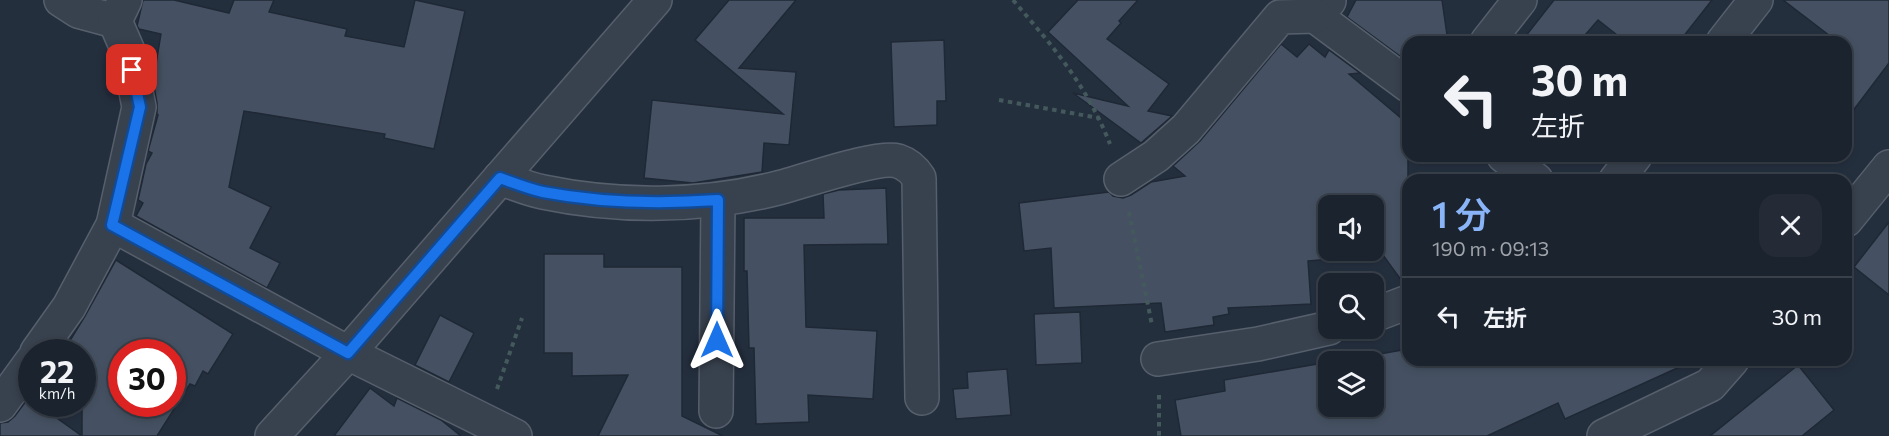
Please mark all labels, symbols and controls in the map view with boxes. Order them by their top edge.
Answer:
pin [106,44,157,95]
icon: arrive [115,53,148,86]
text: 30 m [1531,53,1628,105]
icon: left [1432,60,1510,138]
text: 左折 [1531,109,1585,142]
text: 1 分 [1432,191,1491,235]
button: close [1759,194,1822,257]
map controls [1318,195,1384,417]
button: sound [1318,195,1384,261]
text: 190 m · 09:13 [1432,236,1549,260]
button: search [1318,273,1384,339]
icon: left [1432,300,1465,333]
text: 30 m [1772,303,1822,330]
text: 左折 [1483,304,1527,331]
position arrow [685,308,749,372]
speed limit sign: 30 [108,339,186,417]
button: layers [1318,351,1384,417]
text: 22 [40,352,74,389]
text: km/h [39,384,75,402]

